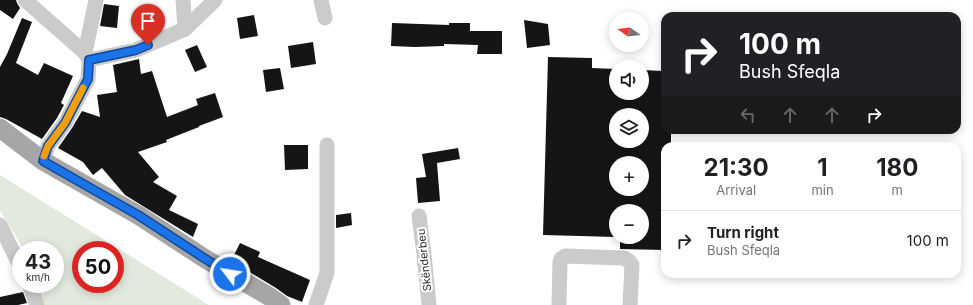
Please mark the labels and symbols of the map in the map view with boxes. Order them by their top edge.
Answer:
pin [131,4,165,45]
north arrow [609,12,649,52]
street label: Skënderbeu [414,228,434,292]
speed limit sign: 50 [72,241,124,293]
position arrow [209,253,251,295]

